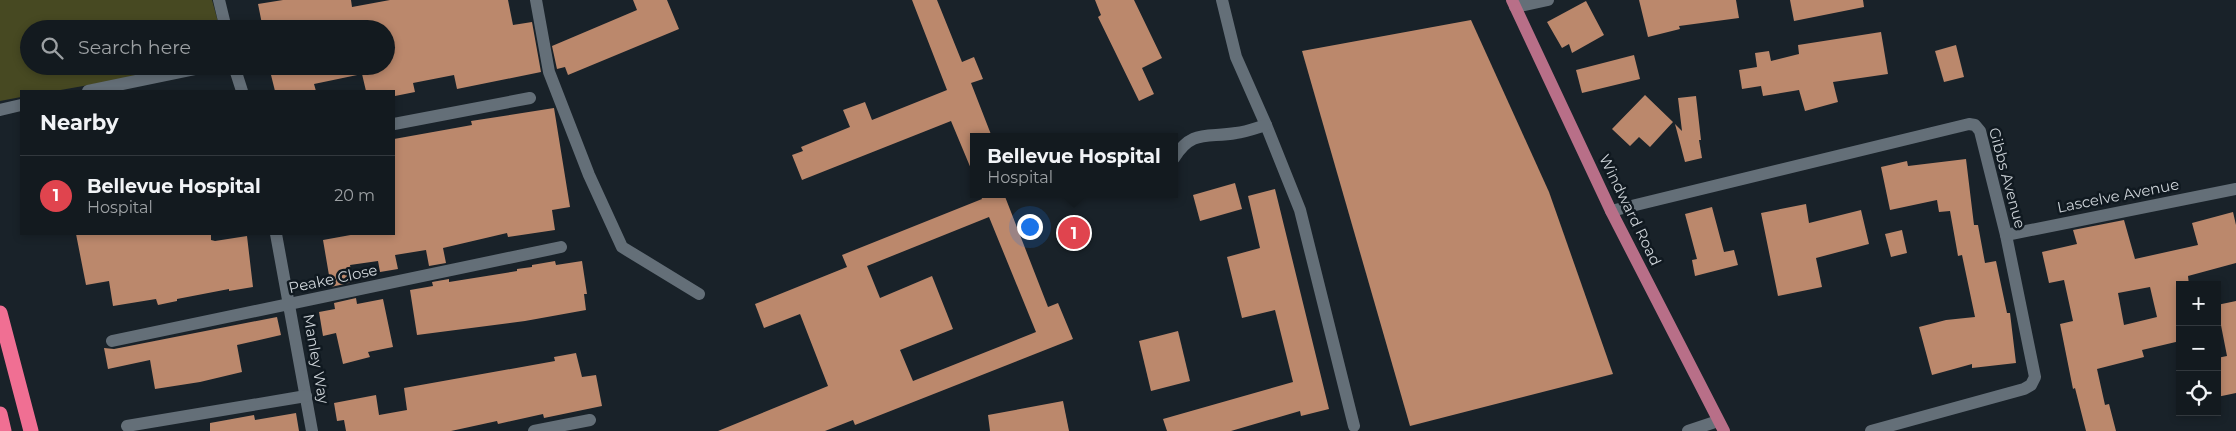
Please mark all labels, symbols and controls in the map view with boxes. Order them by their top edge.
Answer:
search box [20,20,395,75]
icon: search [38,34,66,62]
text: Search here [78,36,191,59]
text: Nearby [40,110,119,135]
street label: Gibbs Avenue [1985,125,2030,230]
popup [970,133,1178,198]
text: Bellevue Hospital [987,145,1161,168]
street label: Windward Road [1595,151,1666,269]
text: Hospital [987,168,1053,187]
street label: Lascelve Avenue [2055,174,2181,217]
text: Bellevue Hospital [87,175,261,198]
text: 1 [53,186,59,205]
text: 20 m [334,186,375,205]
text: Hospital [87,198,153,217]
your location [1017,214,1043,240]
pin: 1 [1058,214,1090,252]
street label: Peake Close [287,260,379,297]
map controls [2176,281,2221,416]
button: + [2176,281,2221,326]
street label: Manley Way [299,313,334,406]
button: − [2176,326,2221,371]
button: locate [2176,371,2221,416]

